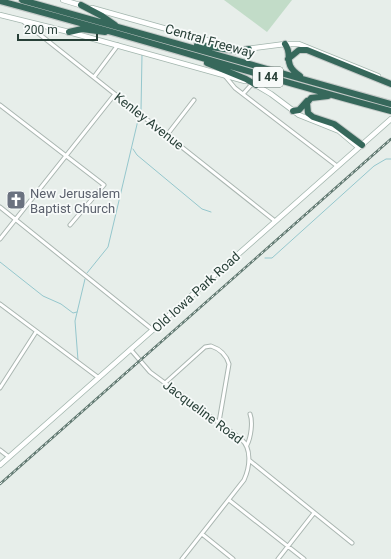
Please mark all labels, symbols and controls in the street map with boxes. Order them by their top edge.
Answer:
scale bar [18,16,97,42]
street label: Central Freeway [164,21,256,61]
text: 200 m [24,23,58,37]
road number: I 44 [253,67,283,87]
street label: Kenley Avenue [111,89,187,153]
place label: New Jerusalem Baptist Church [30,186,120,216]
church icon: New Jerusalem Baptist Church [5,189,27,211]
street label: Old Iowa Park Road [149,249,243,335]
street label: Jacqueline Road [160,377,246,447]

